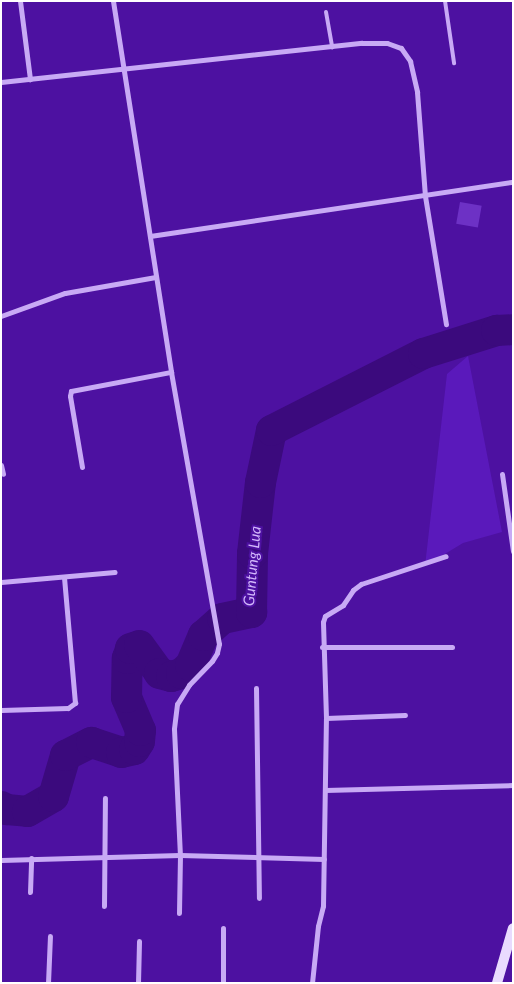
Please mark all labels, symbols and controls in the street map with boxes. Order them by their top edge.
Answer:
water label: Guntung Lua [240,525,264,607]

